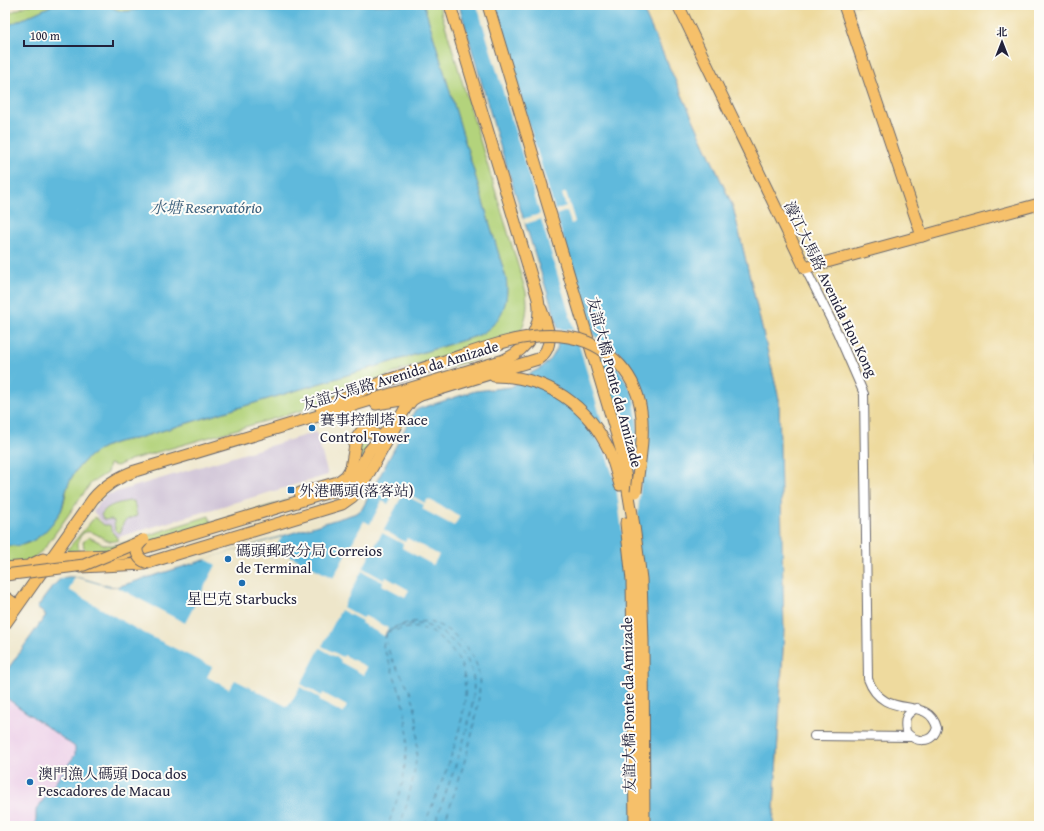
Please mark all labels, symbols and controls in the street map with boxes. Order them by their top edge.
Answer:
scale bar [24,22,113,48]
north arrow [982,22,1022,62]
text: 北 [997,24,1008,40]
text: 100 m [30,27,60,44]
water label: 水塘 Reservatório [150,195,262,219]
street label: 濠江大馬路 Avenida Hou Kong [779,198,883,381]
street label: 友誼大橋 Ponte da Amizade [582,294,648,470]
street label: 友誼大馬路 Avenida da Amizade [299,335,501,415]
place label: 賽事控制塔 Race Control Tower [320,409,428,447]
marker: 賽事控制塔 Race Control Tower [307,423,317,433]
place label: 外港碼頭(落客站) [299,480,414,501]
marker: 外港碼頭(落客站) [286,485,296,495]
place label: 碼頭郵政分局 Correios de Terminal [236,540,382,578]
marker: 碼頭郵政分局 Correios de Terminal [223,554,233,564]
marker: 星巴克 Starbucks [237,578,247,588]
place label: 星巴克 Starbucks [187,588,297,609]
street label: 友誼大橋 Ponte da Amizade [616,617,640,793]
place label: 澳門漁人碼頭 Doca dos Pescadores de Macau [38,763,187,801]
marker: 澳門漁人碼頭 Doca dos Pescadores de Macau [25,777,35,787]

